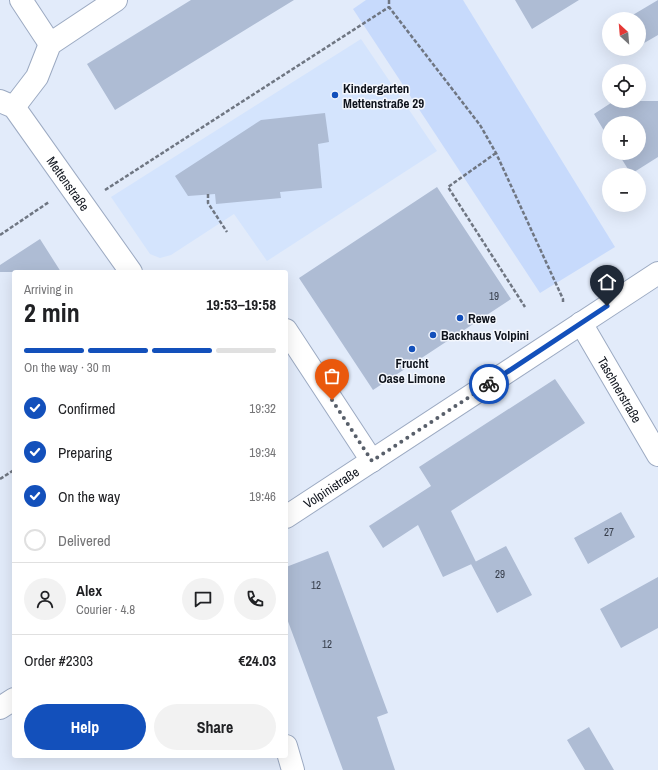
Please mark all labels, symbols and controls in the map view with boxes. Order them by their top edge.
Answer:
north arrow [602,12,646,56]
map controls [602,12,646,212]
button: locate [602,64,646,108]
place label: Kindergarten Mettenstraße 29 [343,80,424,112]
marker: Kindergarten Mettenstraße 29 [330,90,340,100]
button: + [602,116,646,160]
street label: Mettenstraße [43,153,93,214]
button: − [602,168,646,212]
pin [590,265,624,306]
icon: home [596,271,618,293]
text: Arriving in [24,281,73,298]
house number: 19 [489,289,499,303]
text: 19:53–19:58 [206,294,276,315]
text: 2 min [24,295,80,330]
place label: Rewe [468,310,496,327]
marker: Rewe [455,313,465,323]
place label: Backhaus Volpini [441,327,529,344]
marker: Backhaus Volpini [428,330,438,340]
marker: Frucht Oase Limone [407,344,417,354]
street label: Taschnerstraße [593,354,645,426]
place label: Frucht Oase Limone [379,355,446,387]
text: On the way · 30 m [24,359,111,376]
pin [315,359,349,400]
courier [469,364,509,404]
icon: bag [321,365,343,387]
icon: bike [478,373,500,395]
icon: check [24,397,46,419]
text: Confirmed [58,398,115,419]
text: 19:32 [249,400,276,417]
icon: check [24,441,46,463]
text: Preparing [58,442,112,463]
text: 19:34 [249,444,276,461]
street label: Volpinistraße [300,463,362,512]
icon: check [24,485,46,507]
text: On the way [58,486,120,507]
text: 19:46 [249,488,276,505]
house number: 27 [604,525,614,539]
text: Delivered [58,530,111,551]
house number: 29 [495,567,505,581]
button: person [24,578,66,620]
button: chat [182,578,224,620]
button: phone [234,578,276,620]
house number: 12 [311,578,321,592]
text: Alex [76,580,102,601]
text: Courier · 4.8 [76,601,135,618]
house number: 12 [322,637,332,651]
text: Order #2303 [24,650,93,671]
text: €24.03 [238,650,276,671]
button: Help [24,704,146,750]
button: Share [154,704,276,750]

